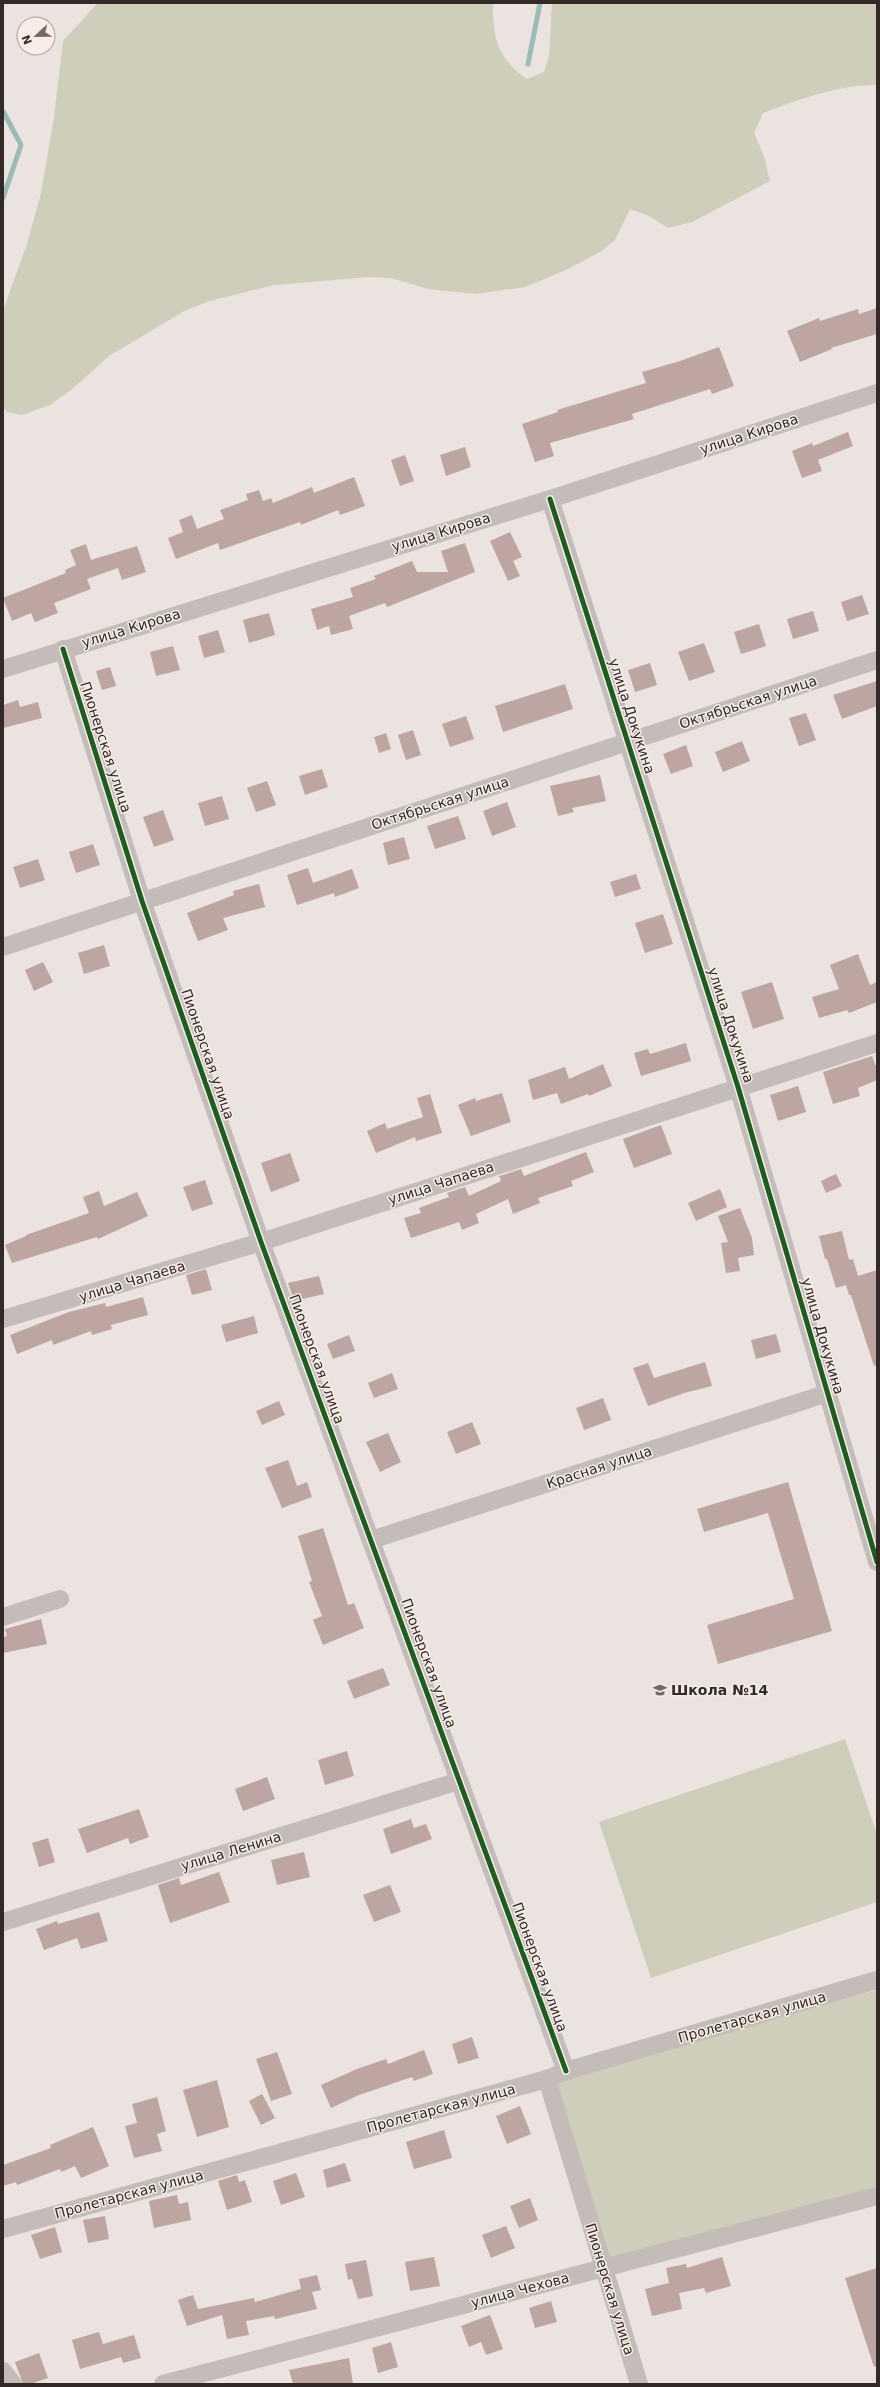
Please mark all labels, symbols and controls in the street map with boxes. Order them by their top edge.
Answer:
north arrow [16,16,56,56]
text: N [19,33,35,46]
street label: улица Кирова [698,411,800,457]
street label: улица Кирова [390,509,492,555]
street label: улица Кирова [80,605,182,651]
street label: улица Докукина [606,656,658,776]
street label: Октябрьская улица [677,672,819,732]
street label: Пионерская улица [77,679,135,815]
street label: Октябрьская улица [369,773,511,833]
street label: улица Докукина [705,965,757,1085]
street label: Пионерская улица [178,987,238,1121]
street label: улица Чапаева [386,1158,496,1208]
street label: улица Чапаева [77,1257,187,1305]
street label: улица Докукина [799,1276,847,1396]
street label: Пионерская улица [286,1292,348,1426]
street label: Красная улица [544,1442,654,1492]
street label: Пионерская улица [398,1596,460,1730]
school or university icon: Школа №14 [652,1682,668,1698]
place label: Школа №14 [671,1682,769,1698]
street label: улица Ленина [179,1828,283,1874]
street label: Пионерская улица [509,1900,571,2034]
street label: Пролетарская улица [676,1988,828,2046]
street label: Пролетарская улица [365,2080,517,2136]
street label: Пролетарская улица [53,2166,205,2222]
street label: Пионерская улица [582,2221,638,2357]
street label: улица Чехова [469,2269,571,2311]

